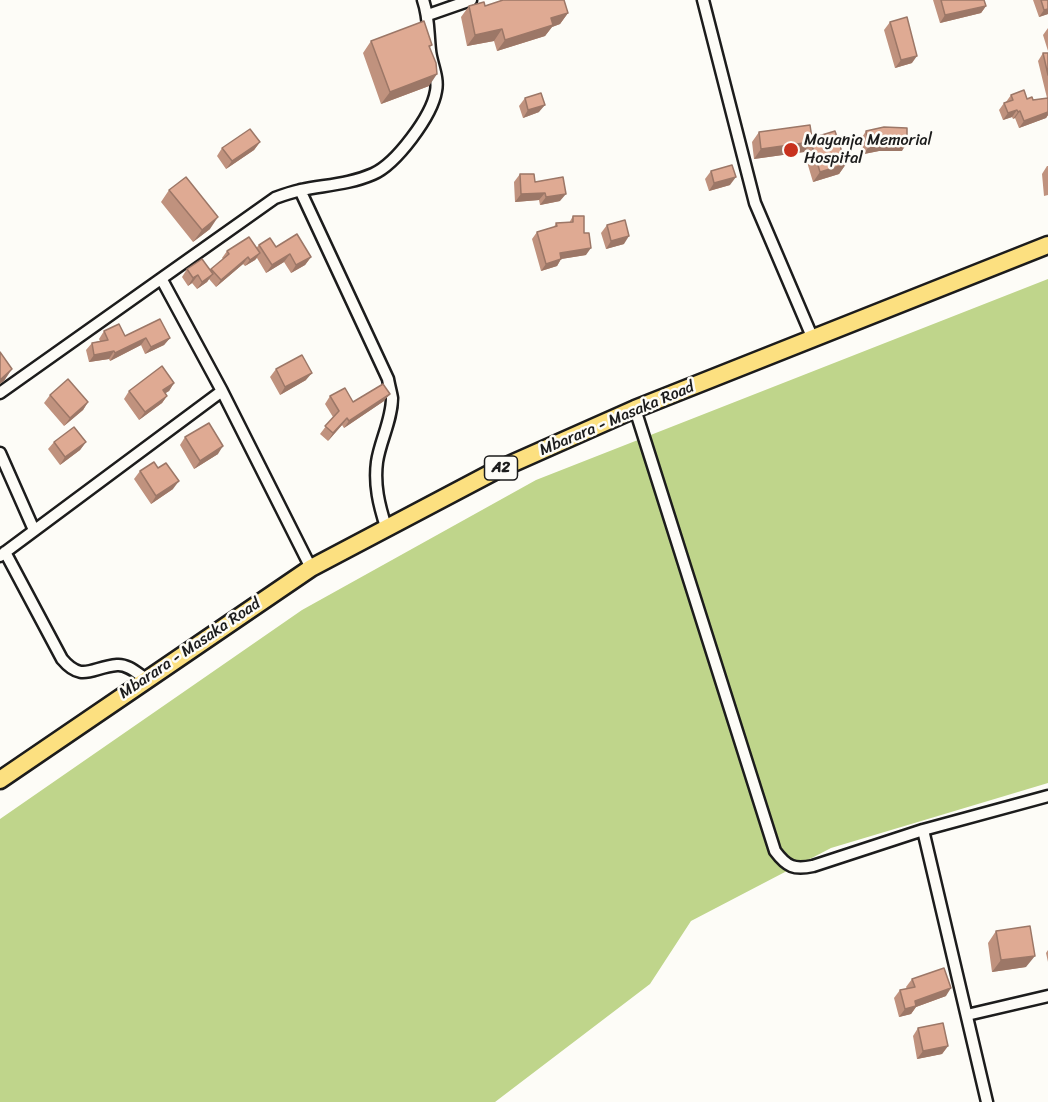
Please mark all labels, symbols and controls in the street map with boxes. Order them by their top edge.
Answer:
place label: Mayanja Memorial Hospital [804,131,932,169]
marker: Mayanja Memorial Hospital [782,141,800,159]
street label: Mbarara - Masaka Road [537,378,697,460]
road number: A2 [484,456,518,480]
street label: Mbarara - Masaka Road [116,595,264,703]

